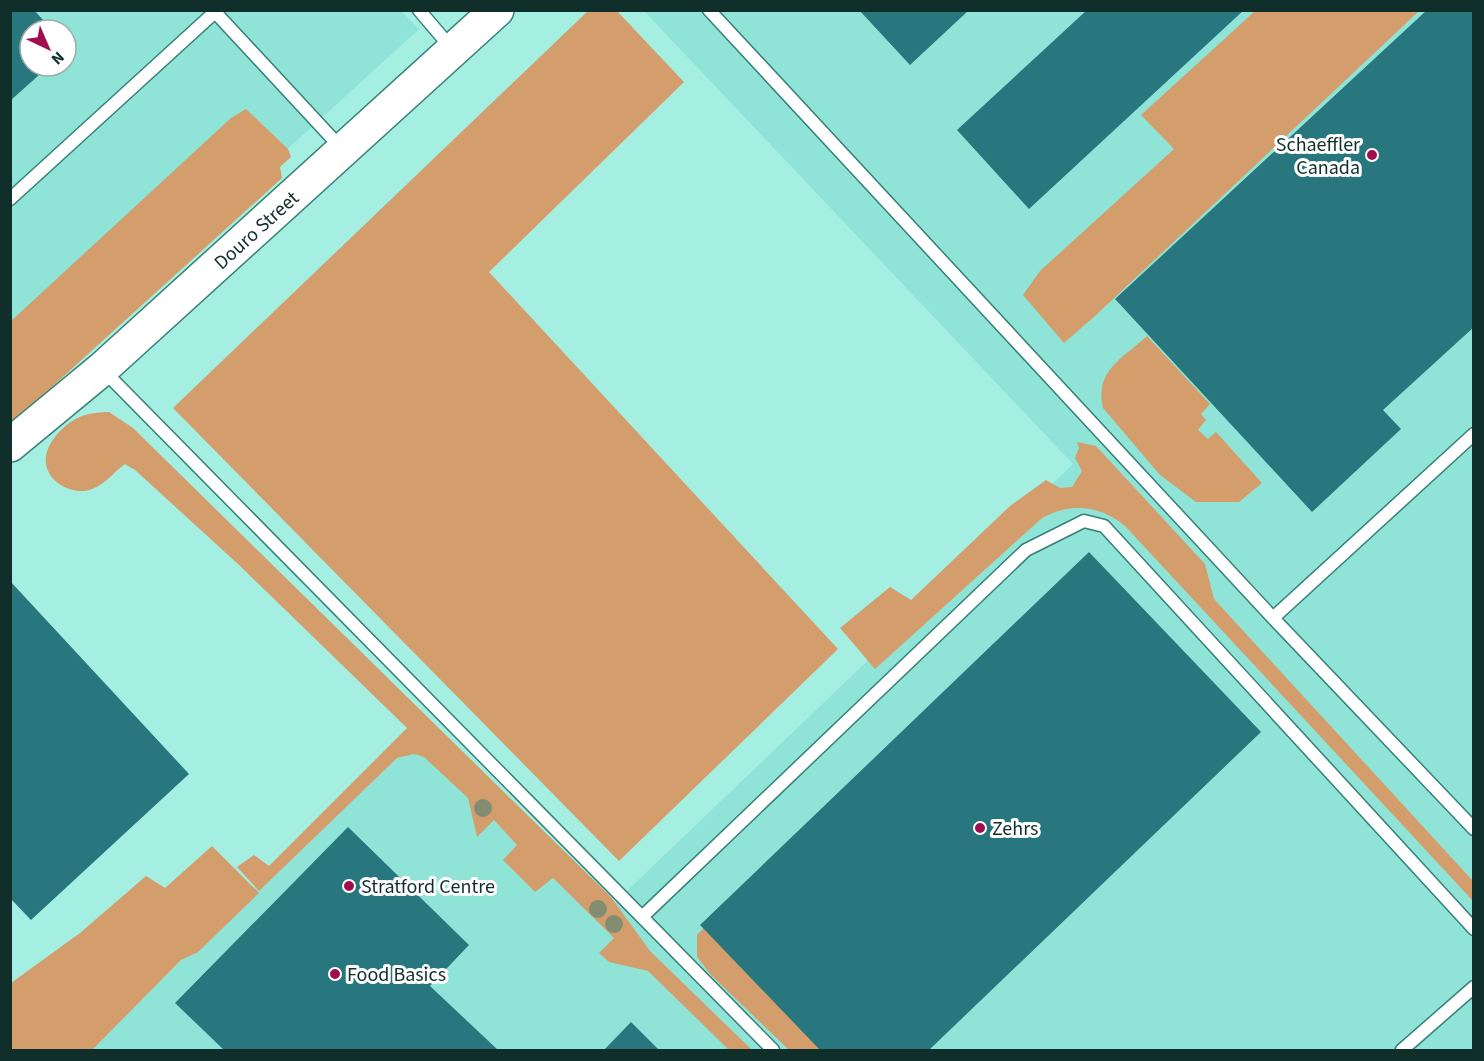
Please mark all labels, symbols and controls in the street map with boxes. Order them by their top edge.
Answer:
north arrow [18,18,78,78]
text: N [46,46,69,70]
place label: Schaeffler Canada [1276,131,1360,182]
marker: Schaeffler Canada [1365,148,1379,162]
street label: Douro Street [208,185,305,277]
place label: Zehrs [992,815,1038,843]
marker: Zehrs [973,821,987,835]
place label: Stratford Centre [361,873,495,901]
marker: Stratford Centre [342,879,356,893]
place label: Food Basics [347,961,446,989]
marker: Food Basics [328,967,342,981]

